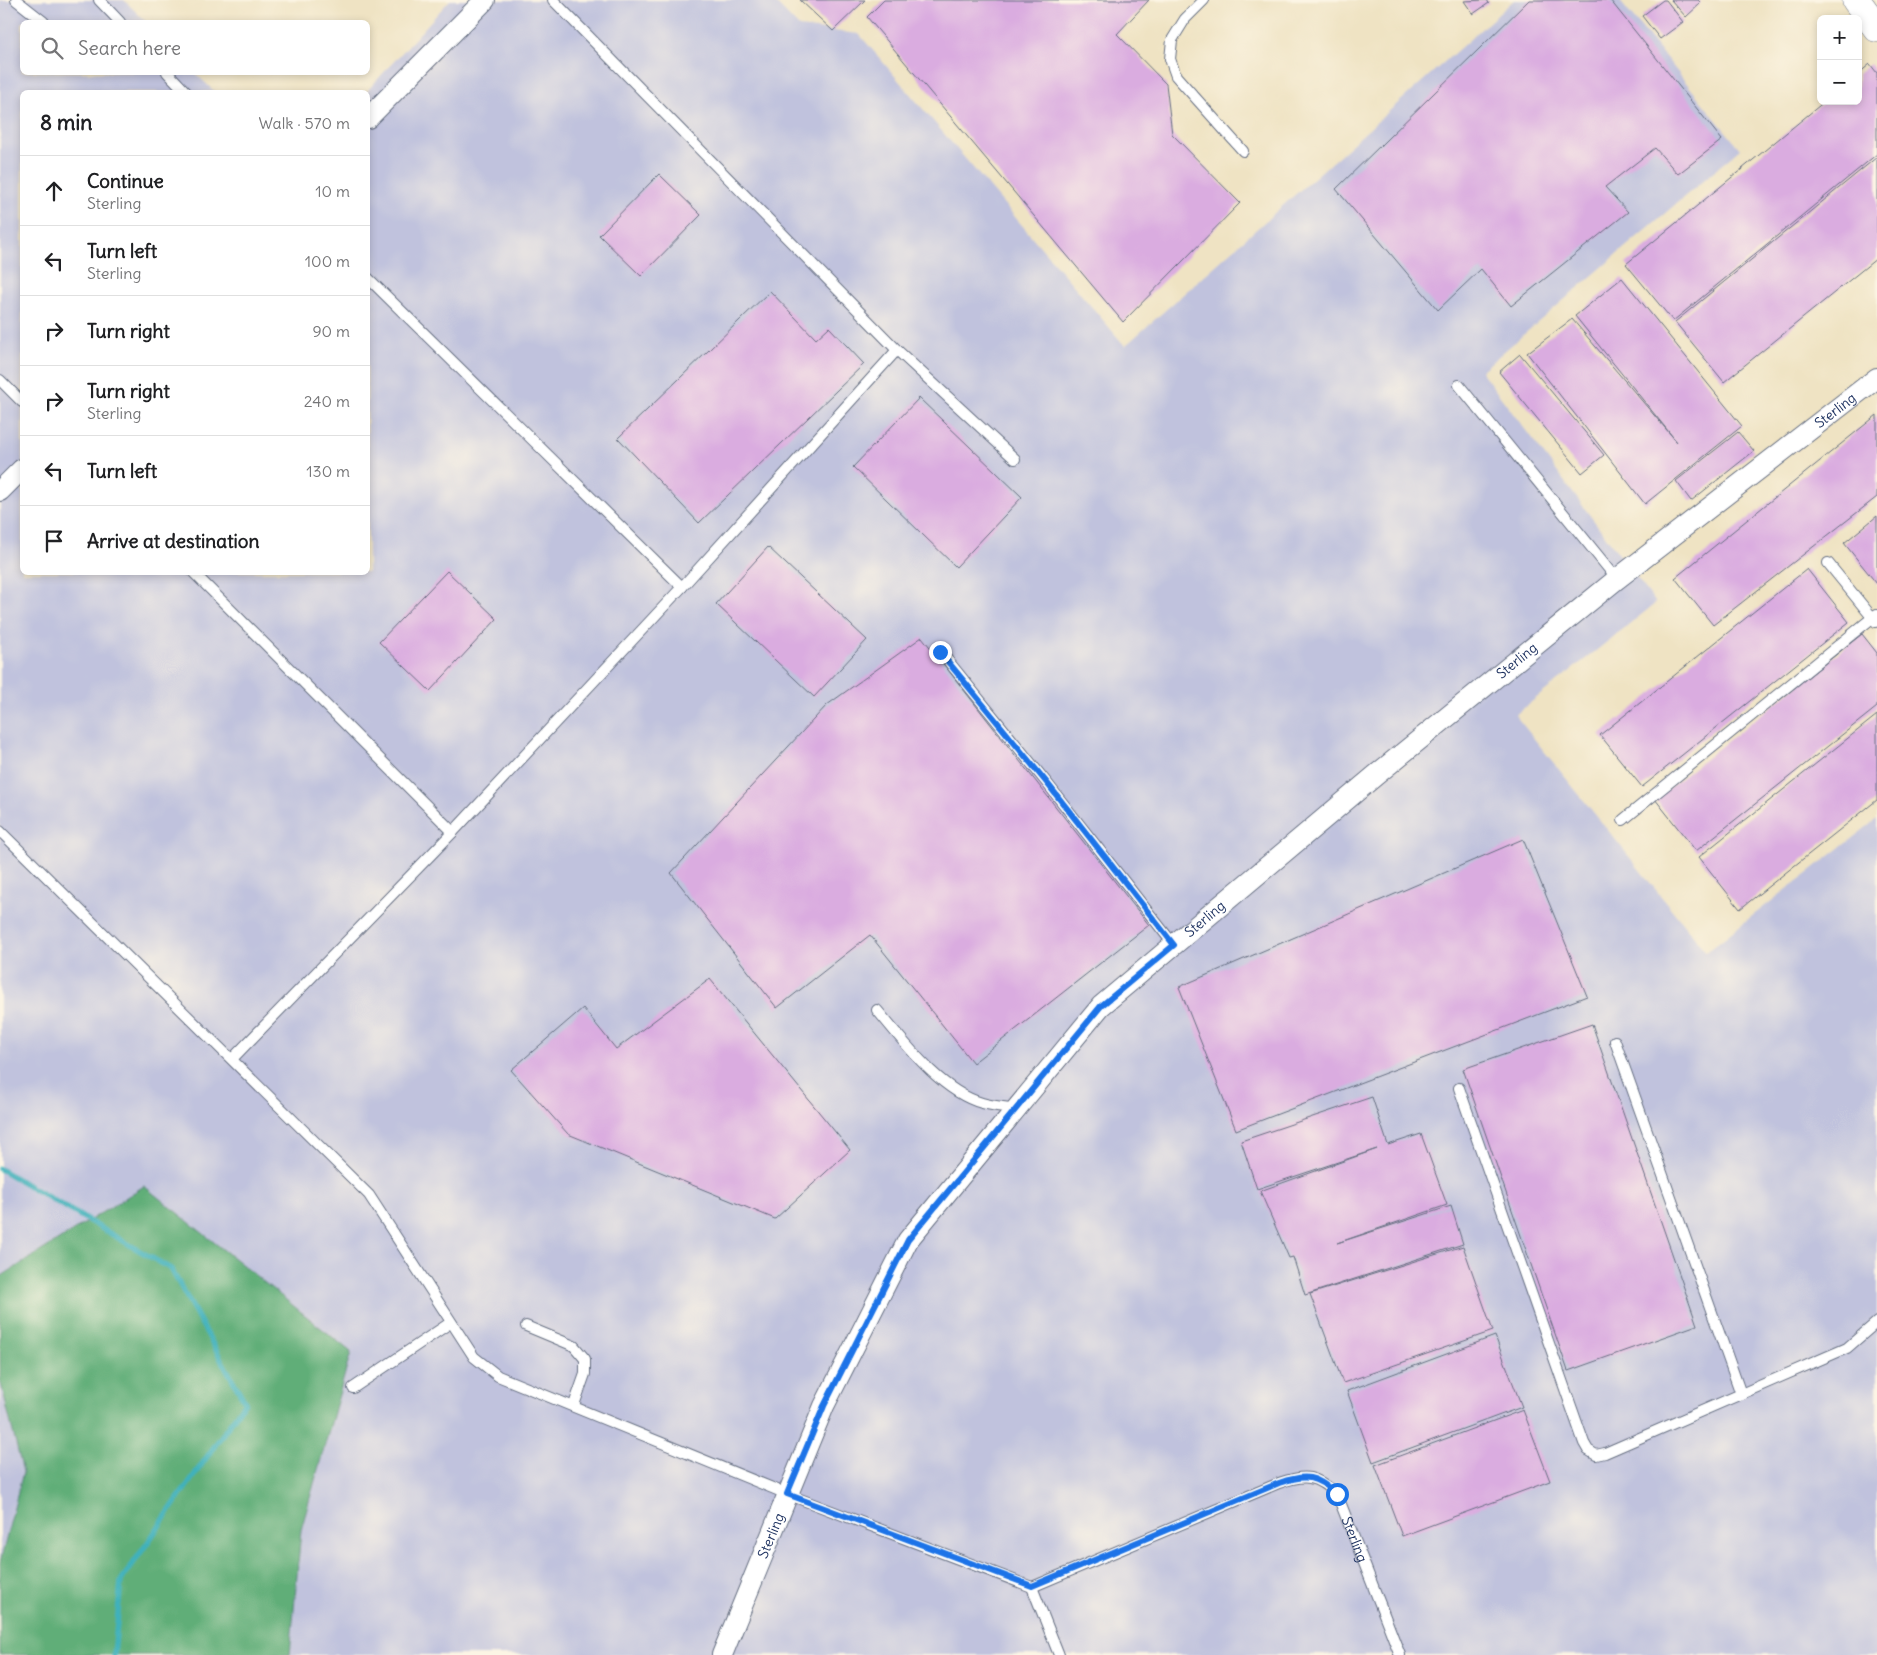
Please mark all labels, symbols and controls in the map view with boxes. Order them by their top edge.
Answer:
map controls [1817,15,1862,105]
button: + [1817,15,1862,60]
search box [20,20,370,75]
icon: search [38,34,66,62]
text: Search here [78,36,181,60]
button: − [1817,60,1862,105]
text: 8 min [40,109,92,136]
text: Walk · 570 m [259,113,350,133]
text: Continue [87,169,164,193]
icon: ahead [40,177,68,205]
text: 10 m [315,181,350,201]
text: Sterling [87,193,141,213]
text: Turn left [87,239,157,263]
icon: left [40,247,68,275]
text: 100 m [305,251,350,271]
text: Sterling [87,263,141,283]
icon: right [40,317,68,345]
text: Turn right [87,319,170,343]
text: 90 m [312,321,350,341]
text: Turn right [87,379,170,403]
icon: right [40,387,68,415]
street label: Sterling [1811,389,1860,432]
text: 240 m [304,391,350,411]
text: Sterling [87,403,141,423]
icon: left [40,457,68,485]
text: Turn left [87,459,157,483]
text: 130 m [306,461,350,481]
icon: arrive [40,527,68,555]
text: Arrive at destination [87,529,260,553]
street label: Sterling [1493,639,1541,683]
route end [929,641,952,664]
street label: Sterling [1181,897,1229,941]
route start [1326,1483,1349,1506]
street label: Sterling [754,1510,788,1561]
street label: Sterling [1338,1514,1372,1565]

